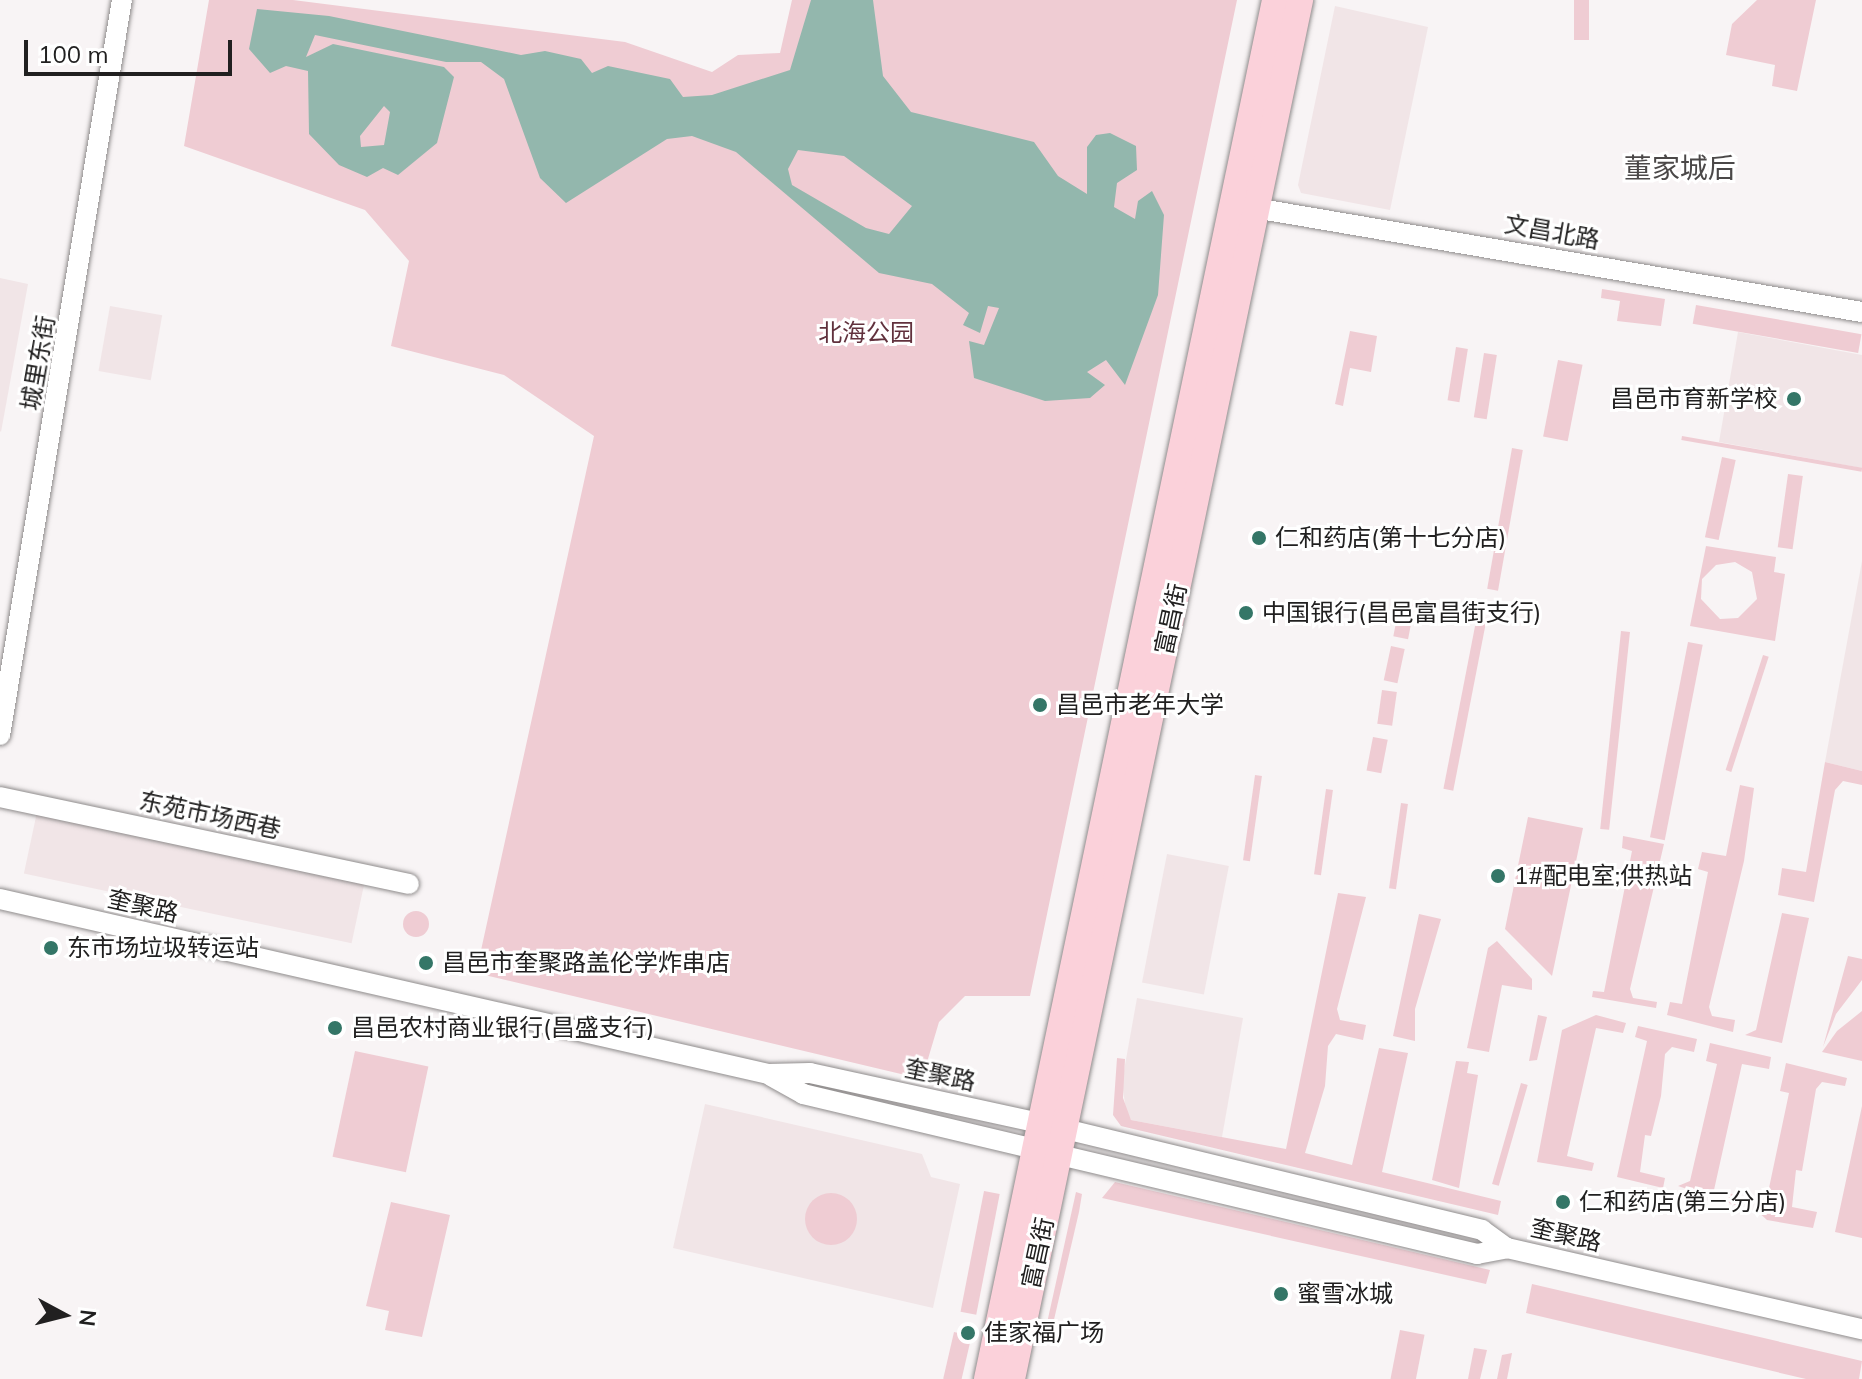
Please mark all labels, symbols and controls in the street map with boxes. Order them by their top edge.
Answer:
scale bar [28,24,236,74]
text: 100 m [38,39,109,69]
district label: 董家城后 [1624,151,1736,185]
street label: 文昌北路 [1502,209,1602,255]
street label: 城里东街 [15,313,61,413]
park label: 北海公园 [818,319,914,347]
place label: 昌邑市育新学校 [1610,385,1778,413]
marker: 昌邑市育新学校 [1785,390,1803,408]
place label: 仁和药店(第十七分店) [1275,524,1506,552]
marker: 仁和药店(第十七分店) [1250,529,1268,547]
street label: 富昌街 [1149,581,1193,657]
place label: 中国银行(昌邑富昌街支行) [1262,599,1541,627]
marker: 中国银行(昌邑富昌街支行) [1237,604,1255,622]
place label: 昌邑市老年大学 [1056,691,1224,719]
marker: 昌邑市老年大学 [1031,696,1049,714]
street label: 东苑市场西巷 [137,786,283,844]
place label: 1#配电室;供热站 [1514,862,1692,890]
marker: 1#配电室;供热站 [1489,867,1507,885]
street label: 奎聚路 [105,884,181,928]
place label: 东市场垃圾转运站 [67,934,259,962]
marker: 东市场垃圾转运站 [42,939,60,957]
place label: 昌邑市奎聚路盖伦学炸串店 [442,949,730,977]
marker: 昌邑市奎聚路盖伦学炸串店 [417,954,435,972]
place label: 昌邑农村商业银行(昌盛支行) [351,1014,654,1042]
marker: 昌邑农村商业银行(昌盛支行) [326,1019,344,1037]
street label: 奎聚路 [902,1053,978,1097]
place label: 仁和药店(第三分店) [1579,1188,1786,1216]
marker: 仁和药店(第三分店) [1554,1193,1572,1211]
street label: 奎聚路 [1528,1213,1604,1257]
street label: 富昌街 [1016,1215,1060,1291]
north arrow [24,1275,104,1355]
place label: 蜜雪冰城 [1297,1280,1393,1308]
marker: 蜜雪冰城 [1272,1285,1290,1303]
text: N [73,1308,103,1328]
place label: 佳家福广场 [984,1319,1104,1347]
marker: 佳家福广场 [959,1324,977,1342]

